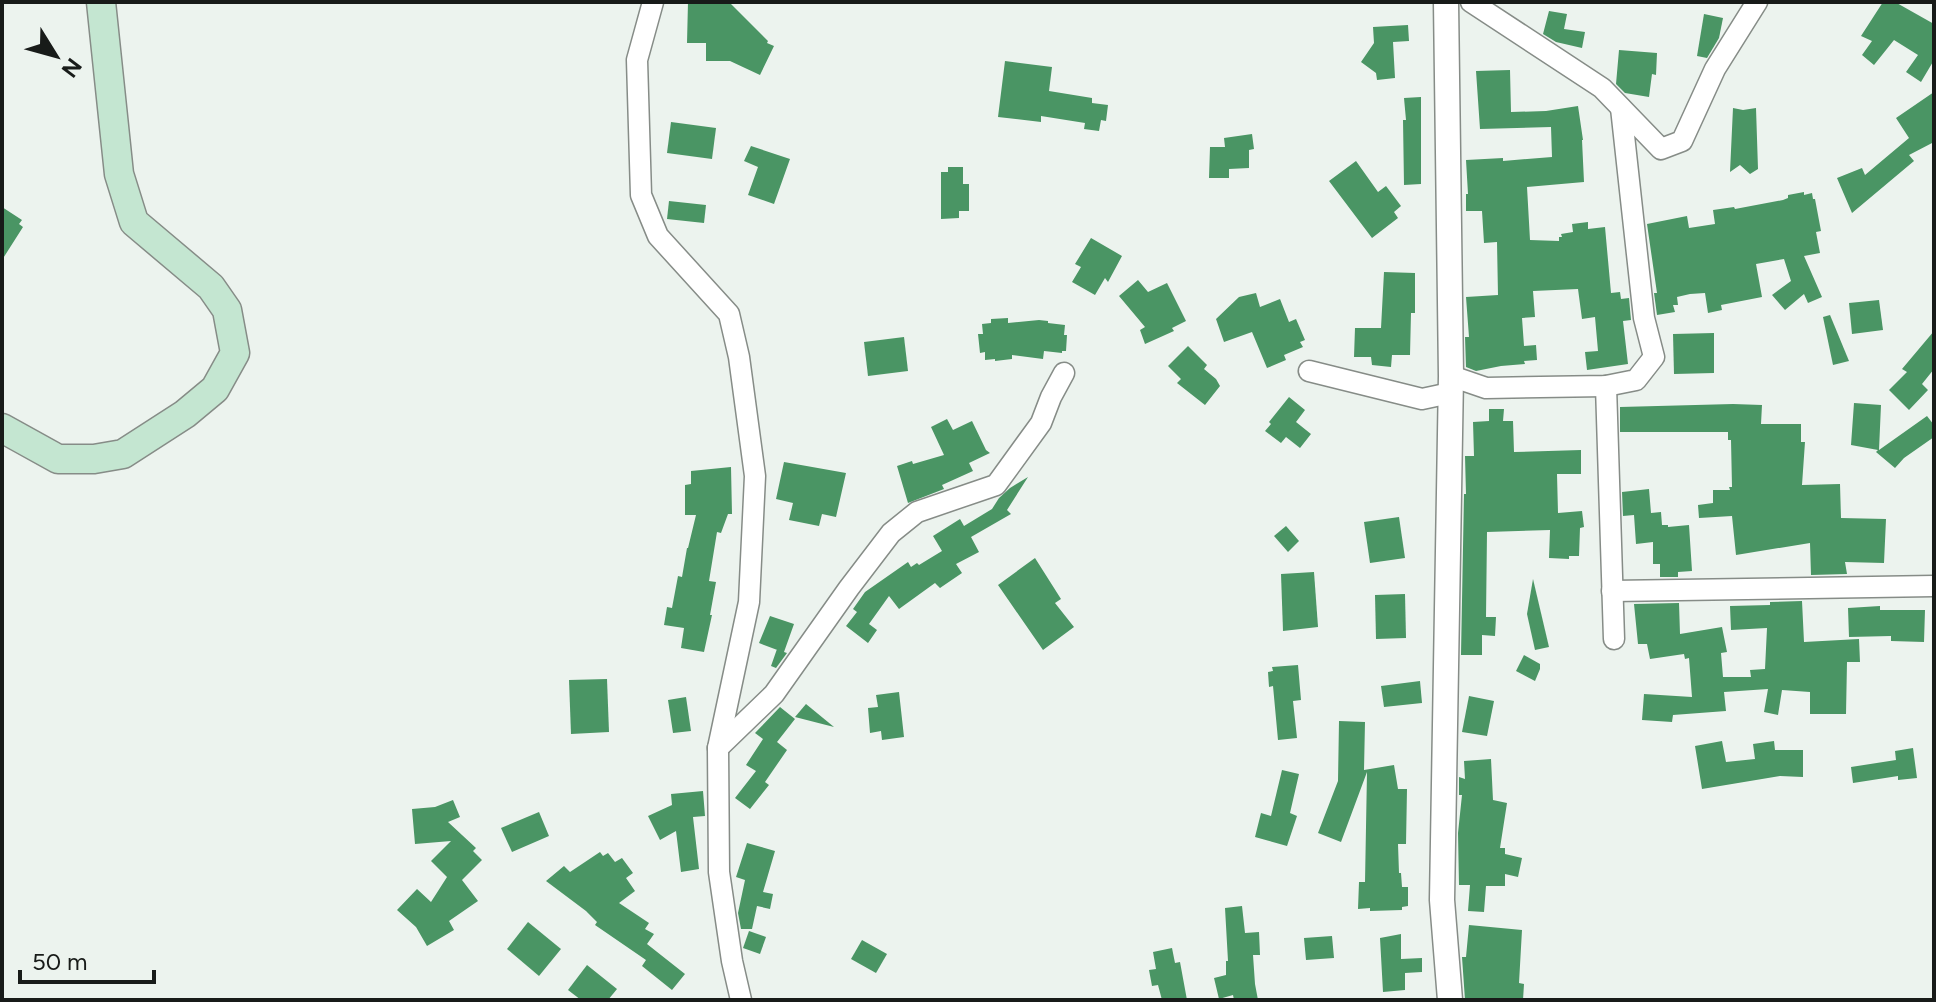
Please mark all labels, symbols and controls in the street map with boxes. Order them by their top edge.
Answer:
north arrow [16,16,96,96]
text: N [56,53,87,83]
scale bar [20,934,154,984]
text: 50 m [32,947,88,976]

